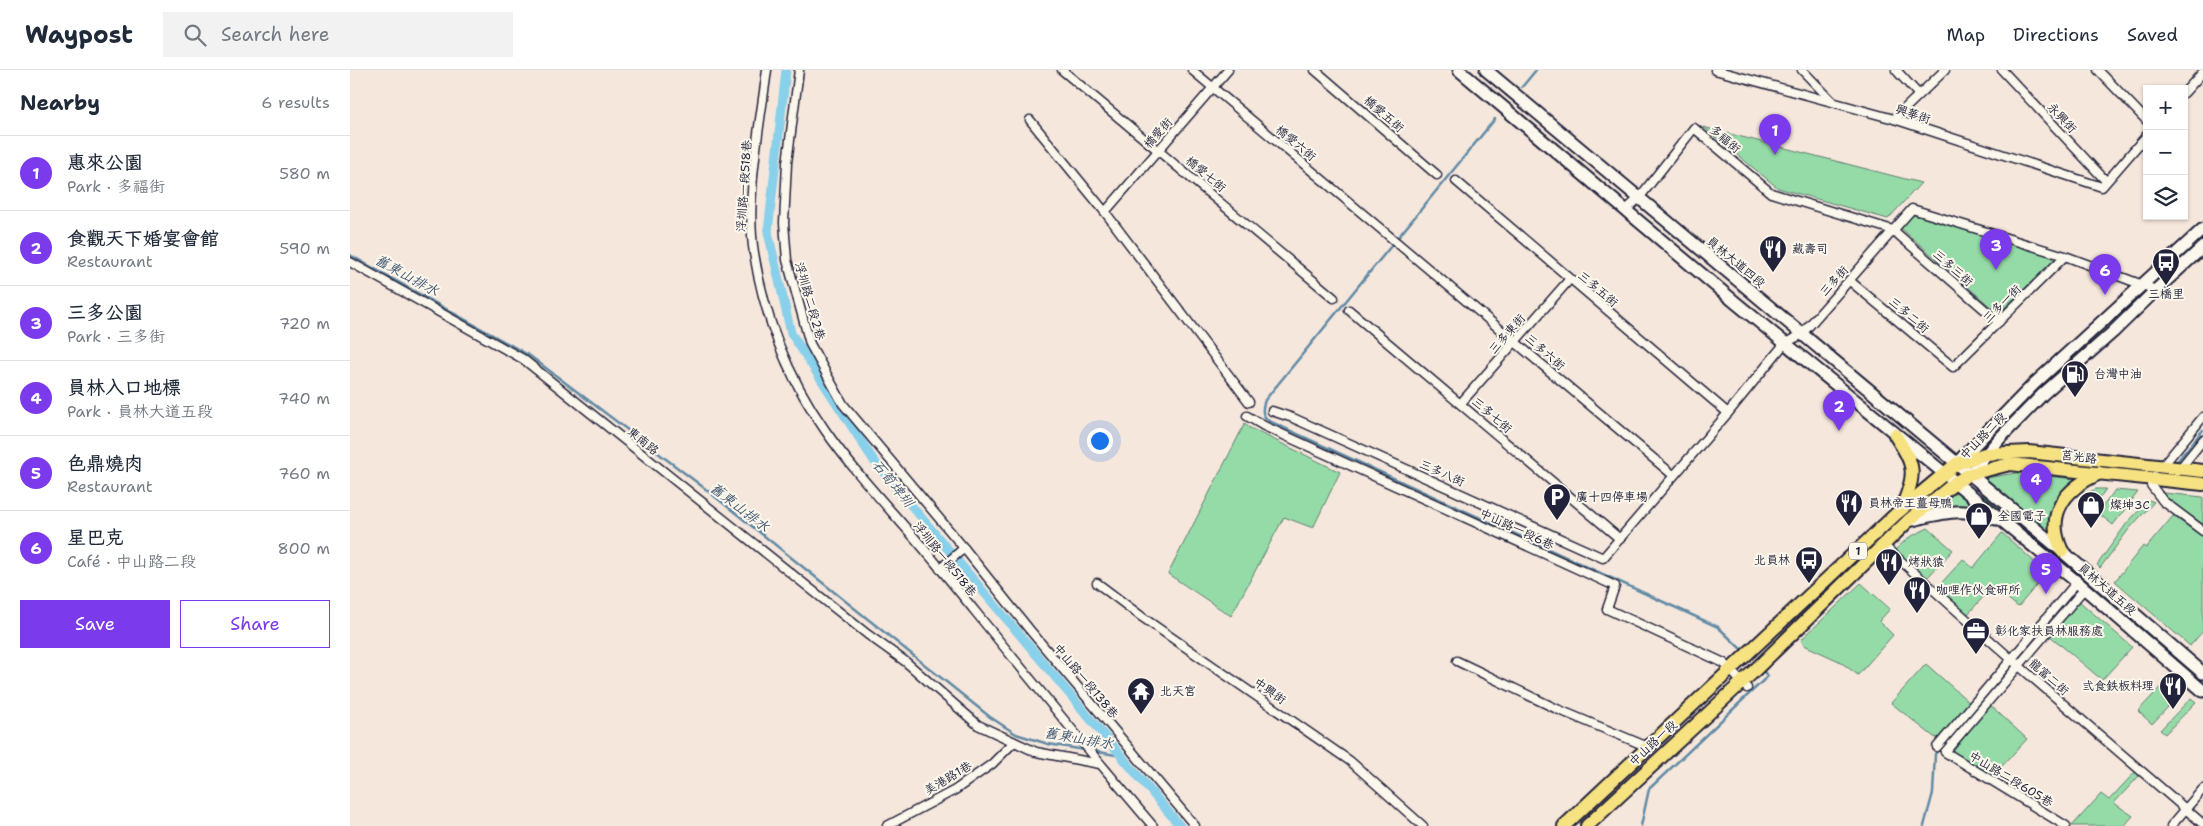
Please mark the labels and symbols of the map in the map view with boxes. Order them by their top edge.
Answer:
street label: 橋愛五街 [1361,92,1407,136]
street label: 永興街 [2044,99,2080,137]
street label: 興華街 [1893,101,1933,127]
street label: 橋愛街 [1140,114,1176,152]
pin: 1 [1759,114,1791,155]
street label: 橋愛六街 [1272,121,1320,165]
street label: 多福街 [1706,121,1744,157]
street label: 浮圳路一段518巷 [733,140,755,232]
street label: 橋愛七街 [1182,152,1230,196]
pin: 3 [1980,229,2012,270]
street label: 員林大道四段 [1703,233,1769,291]
restaurant icon: 藏壽司 [1758,234,1788,273]
place label: 藏壽司 [1792,241,1828,257]
street label: 三多三街 [1930,246,1976,290]
bus stop icon: 三橋里 [2151,247,2181,286]
water label: 舊東山排水 [372,250,443,300]
pin: 6 [2089,254,2121,295]
street label: 浮圳路二段2巷 [791,260,829,342]
street label: 三多街 [1816,262,1852,300]
street label: 三多五街 [1574,267,1622,311]
street label: 三多一街 [1979,281,2025,327]
place label: 三橋里 [2148,286,2184,302]
street label: 三多二街 [1885,293,1933,337]
street label: 三多東街 [1485,311,1529,357]
street label: 三多六街 [1522,330,1568,374]
fuel station icon: 台灣中油 [2060,359,2090,398]
place label: 台灣中油 [2094,366,2142,382]
pin: 2 [1823,390,1855,431]
street label: 三多七街 [1468,393,1516,437]
street label: 中山路二段 [1956,409,2010,463]
street label: 東南路 [624,423,662,459]
your location [1087,428,1113,454]
street label: 莒光路 [2060,447,2098,467]
water label: 石筍埤圳 [868,456,919,512]
street label: 三多八街 [1417,456,1467,490]
pin: 4 [2020,463,2052,504]
water label: 舊東山排水 [707,478,774,536]
parking icon: 廣十四停車場 [1542,482,1572,521]
restaurant icon: 員林帝王薑母鴨 [1834,488,1864,527]
place label: 廣十四停車場 [1576,489,1648,505]
shop icon: 燦坤3C [2076,490,2106,529]
place label: 員林帝王薑母鴨 [1868,495,1952,511]
place label: 燦坤3C [2110,497,2150,513]
shop icon: 全國電子 [1964,501,1994,540]
street label: 中山路一段6巷 [1477,505,1557,553]
place label: 全國電子 [1998,508,2046,524]
street label: 浮圳路一段518巷 [910,518,980,600]
road number: 1 [1849,542,1867,560]
bus stop icon: 北員林 [1794,545,1824,584]
restaurant icon: 烤狀猿 [1874,547,1904,586]
place label: 北員林 [1754,552,1790,568]
pin: 5 [2030,553,2062,594]
place label: 烤狀猿 [1908,554,1944,570]
street label: 員林大道五段 [2075,559,2139,619]
restaurant icon: 咖哩作伙食研所 [1902,575,1932,614]
place label: 咖哩作伙食研所 [1936,582,2021,598]
office icon: 彰化家扶員林服務處 [1961,616,1991,655]
place label: 彰化家扶員林服務處 [1995,623,2103,639]
street label: 中山路一段138巷 [1050,640,1122,722]
street label: 龍富二街 [2026,655,2072,699]
restaurant icon: 弎食鉄板料理 [2158,671,2188,710]
street label: 中興街 [1251,674,1289,708]
temple icon: 北天宮 [1126,676,1156,715]
place label: 弎食鉄板料理 [2082,678,2154,694]
place label: 北天宮 [1160,683,1196,699]
street label: 中山路一段 [1626,717,1680,769]
water label: 舊東山排水 [1043,723,1116,753]
street label: 中山路二段605巷 [1966,747,2056,811]
street label: 美港路1巷 [921,757,975,799]

